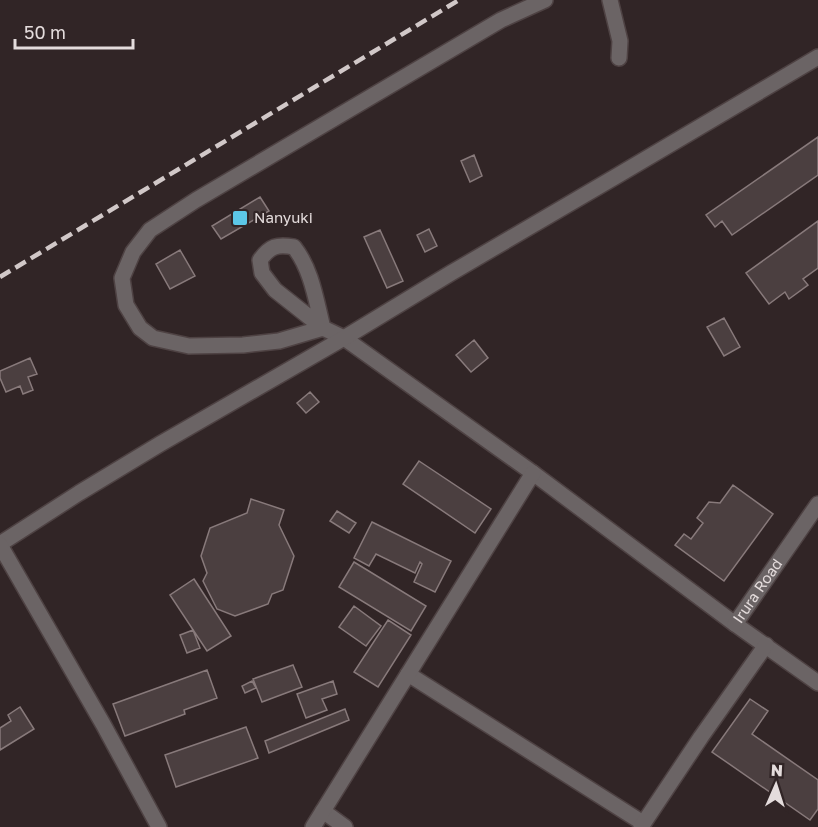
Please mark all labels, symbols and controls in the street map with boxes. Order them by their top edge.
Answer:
scale bar [15,12,134,50]
text: 50 m [24,21,66,43]
place label: Nanyuki [254,208,313,226]
marker: Nanyuki [231,209,249,227]
street label: Irura Road [728,555,785,626]
north arrow [746,755,806,815]
text: N [770,760,783,780]

